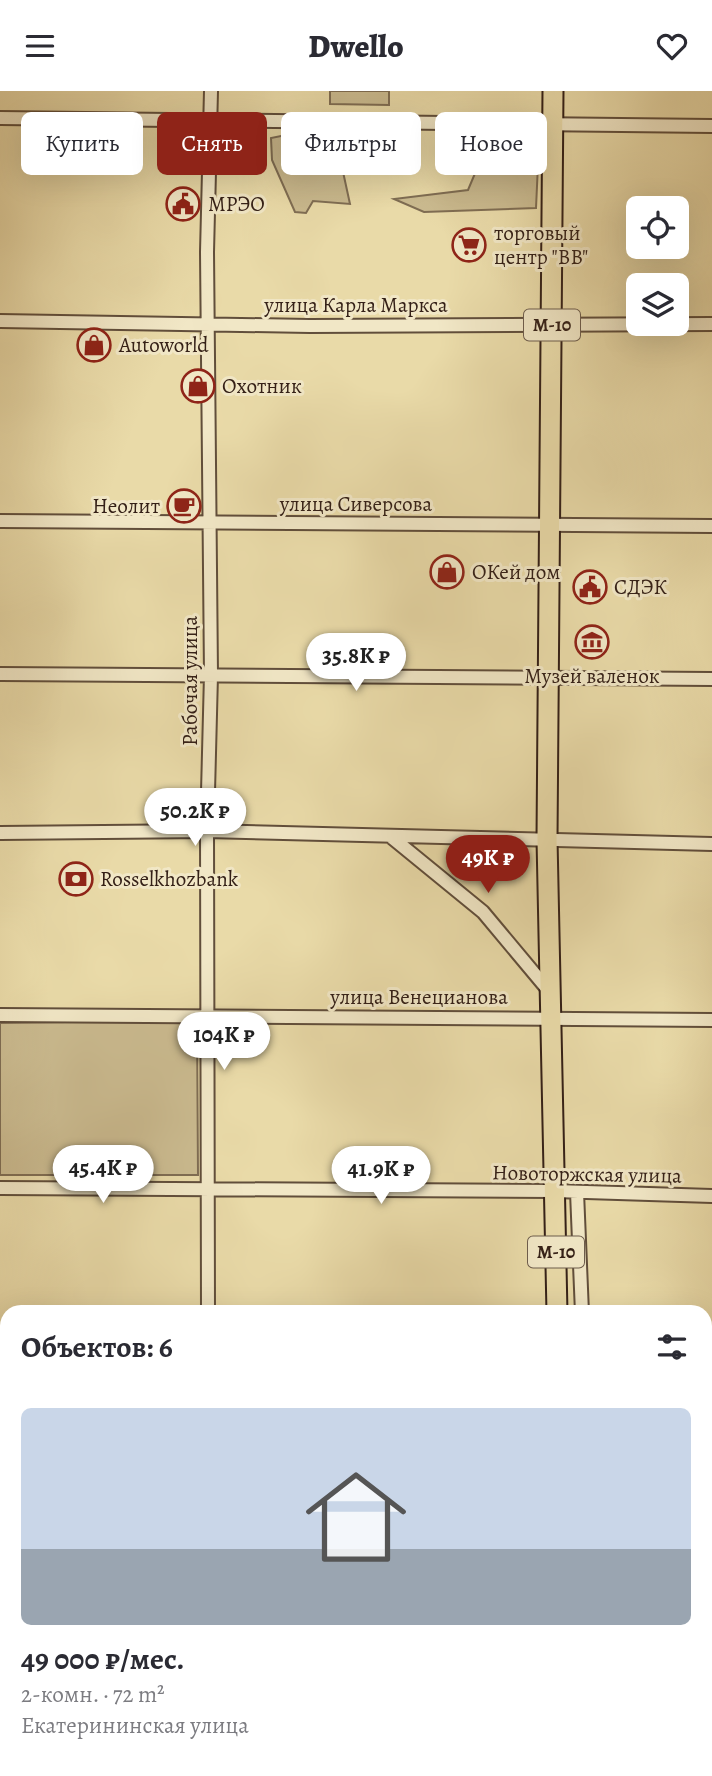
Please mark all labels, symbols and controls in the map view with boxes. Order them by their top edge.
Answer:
text: Dwello [308,24,404,68]
icon: menu [21,27,59,65]
icon: heart [653,27,691,65]
chip: Купить [21,112,143,175]
chip: Снять [157,112,267,175]
chip: Фильтры [281,112,421,175]
chip: Новое [435,112,547,175]
public building icon: МРЭО [164,185,202,223]
place label: МРЭО [208,190,265,218]
map controls [626,196,689,336]
button: locate [626,196,689,259]
place label: торговый центр "ВВ" [494,219,588,271]
supermarket icon: торговый центр "ВВ" [450,226,488,264]
button: layers [626,273,689,336]
street label: улица Карла Маркса [263,291,448,319]
road number: М-10 [524,309,580,341]
shop icon: Autoworld [75,326,113,364]
place label: Autoworld [118,331,209,359]
shop icon: Охотник [179,367,217,405]
place label: Охотник [222,372,302,400]
cafe icon: Неолит [165,487,203,525]
street label: улица Сиверсова [279,490,433,518]
place label: Неолит [92,492,160,520]
shop icon: ОКей дом [428,553,466,591]
place label: ОКей дом [472,558,560,586]
public building icon: СДЭК [571,568,609,606]
place label: СДЭК [614,573,668,601]
street label: Рабочая улица [176,616,204,746]
museum icon: Музей валенок [573,623,611,661]
pin: 35.8K ₽ [291,633,421,693]
text: 35.8K ₽ [322,640,390,671]
place label: Музей валенок [524,662,660,690]
pin: 50.2K ₽ [130,789,260,848]
text: 50.2K ₽ [160,795,230,826]
pin: 49K ₽ [439,835,537,895]
text: 49K ₽ [462,842,514,873]
bank icon: Rosselkhozbank [57,860,95,898]
place label: Rosselkhozbank [100,865,239,893]
street label: улица Венецианова [329,983,508,1011]
pin: 104K ₽ [167,1013,281,1072]
text: 104K ₽ [193,1019,255,1050]
pin: 45.4K ₽ [38,1145,168,1205]
pin: 41.9K ₽ [316,1147,446,1206]
text: 45.4K ₽ [69,1152,137,1183]
text: 41.9K ₽ [348,1153,414,1184]
street label: Новоторжская улица [492,1158,682,1190]
road number: М-10 [528,1237,584,1267]
text: Объектов: 6 [21,1327,173,1367]
icon: filters [653,1328,691,1366]
icon: home [293,1454,419,1580]
text: 49 000 ₽/мес. [21,1639,185,1679]
text: 2-комн. · 72 m² [21,1679,165,1710]
text: Екатерининская улица [21,1710,249,1741]

